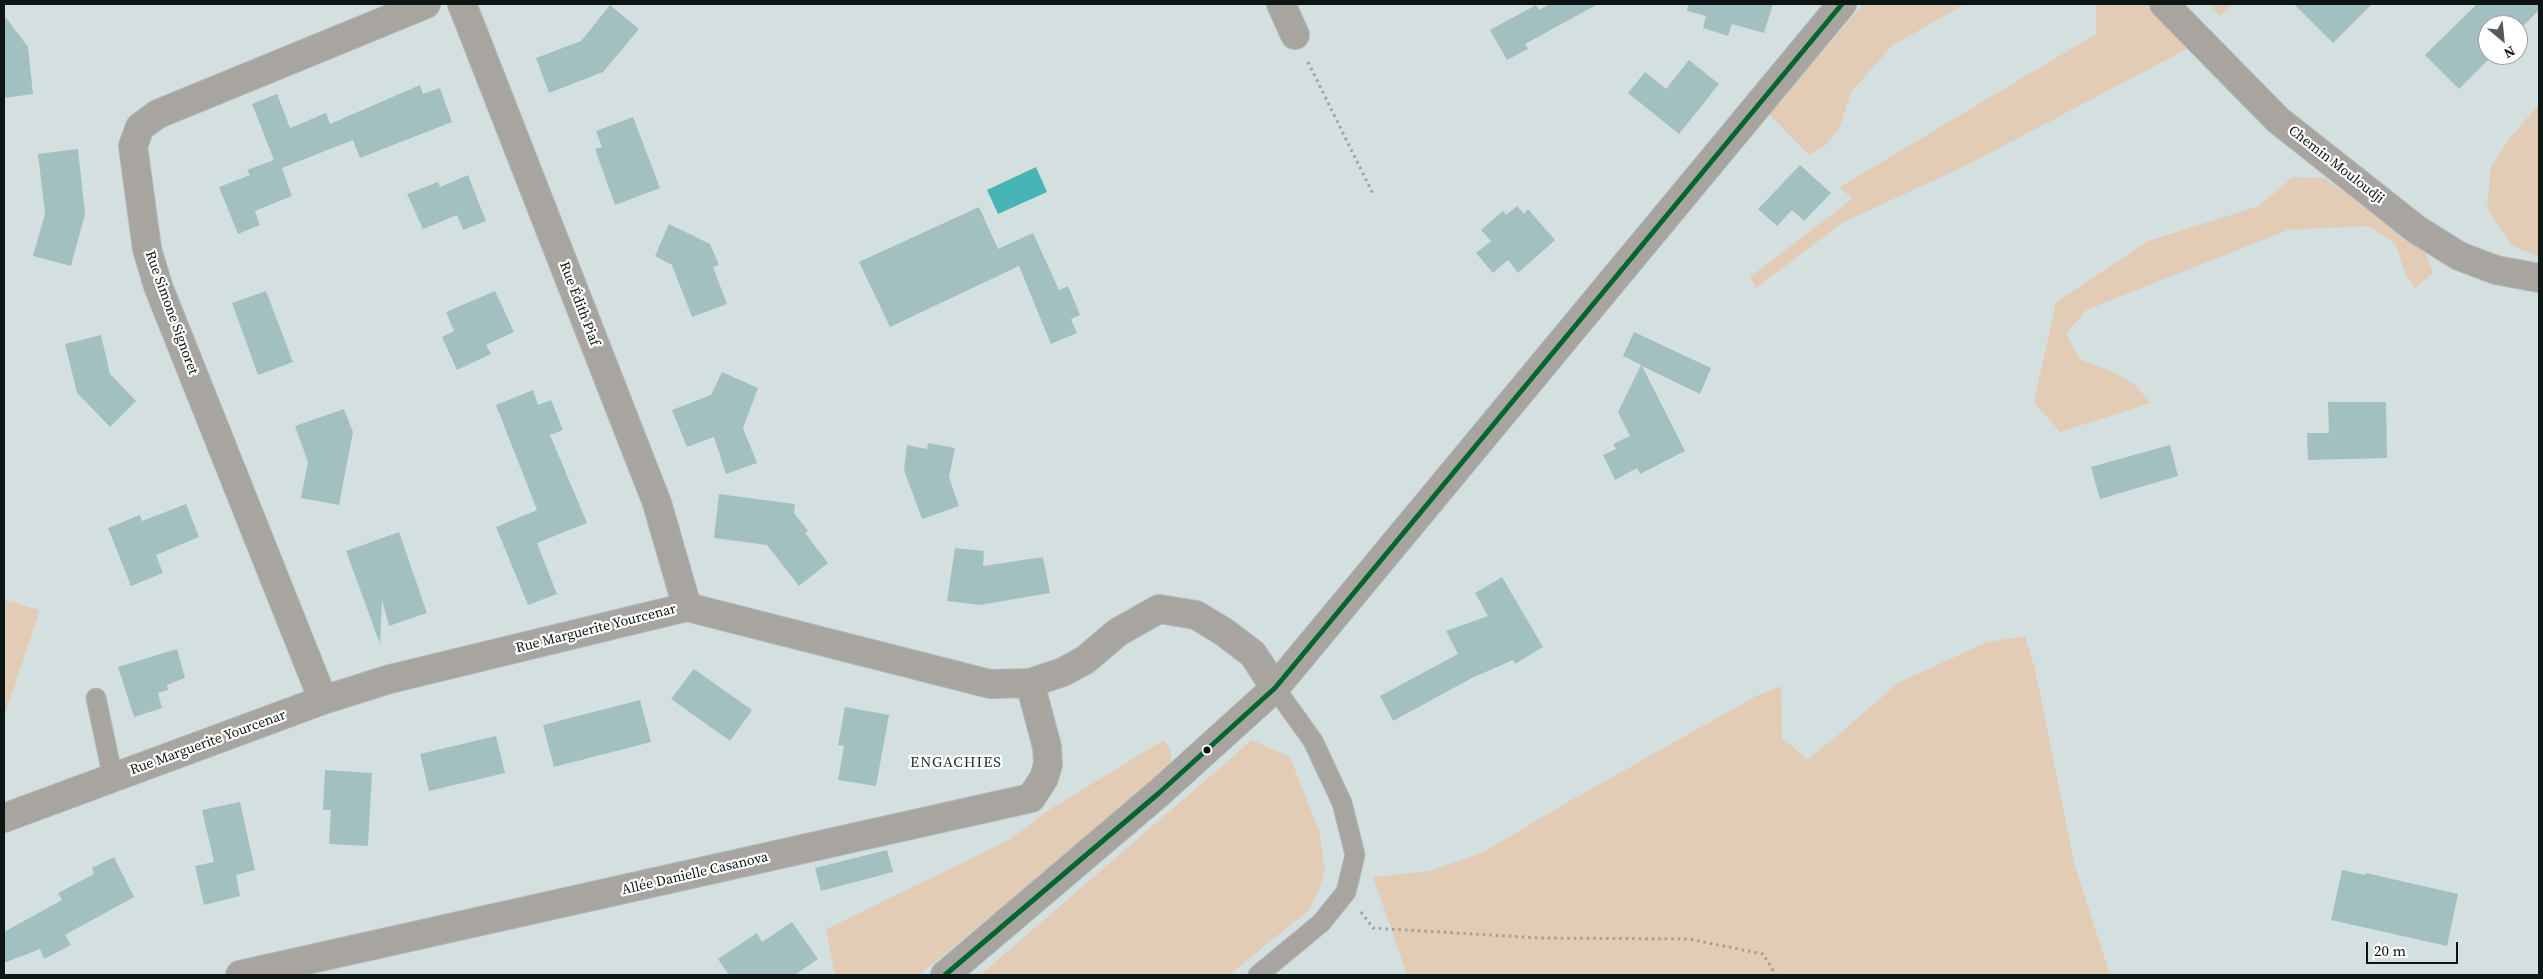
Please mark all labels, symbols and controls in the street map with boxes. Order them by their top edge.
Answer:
north arrow [2478,15,2528,65]
text: N [2500,41,2519,64]
street label: Chemin Mouloudji [2285,122,2387,208]
street label: Rue Simone Signoret [141,249,201,377]
street label: Rue Édith Piaf [555,260,603,348]
street label: Rue Marguerite Yourcenar [514,601,678,657]
street label: Rue Marguerite Yourcenar [128,707,288,779]
unlabelled marker [1202,745,1212,755]
district label: ENGACHIES [909,754,1003,772]
street label: Allée Danielle Casanova [620,849,770,899]
scale bar [2368,932,2460,964]
text: 20 m [2374,940,2406,961]

